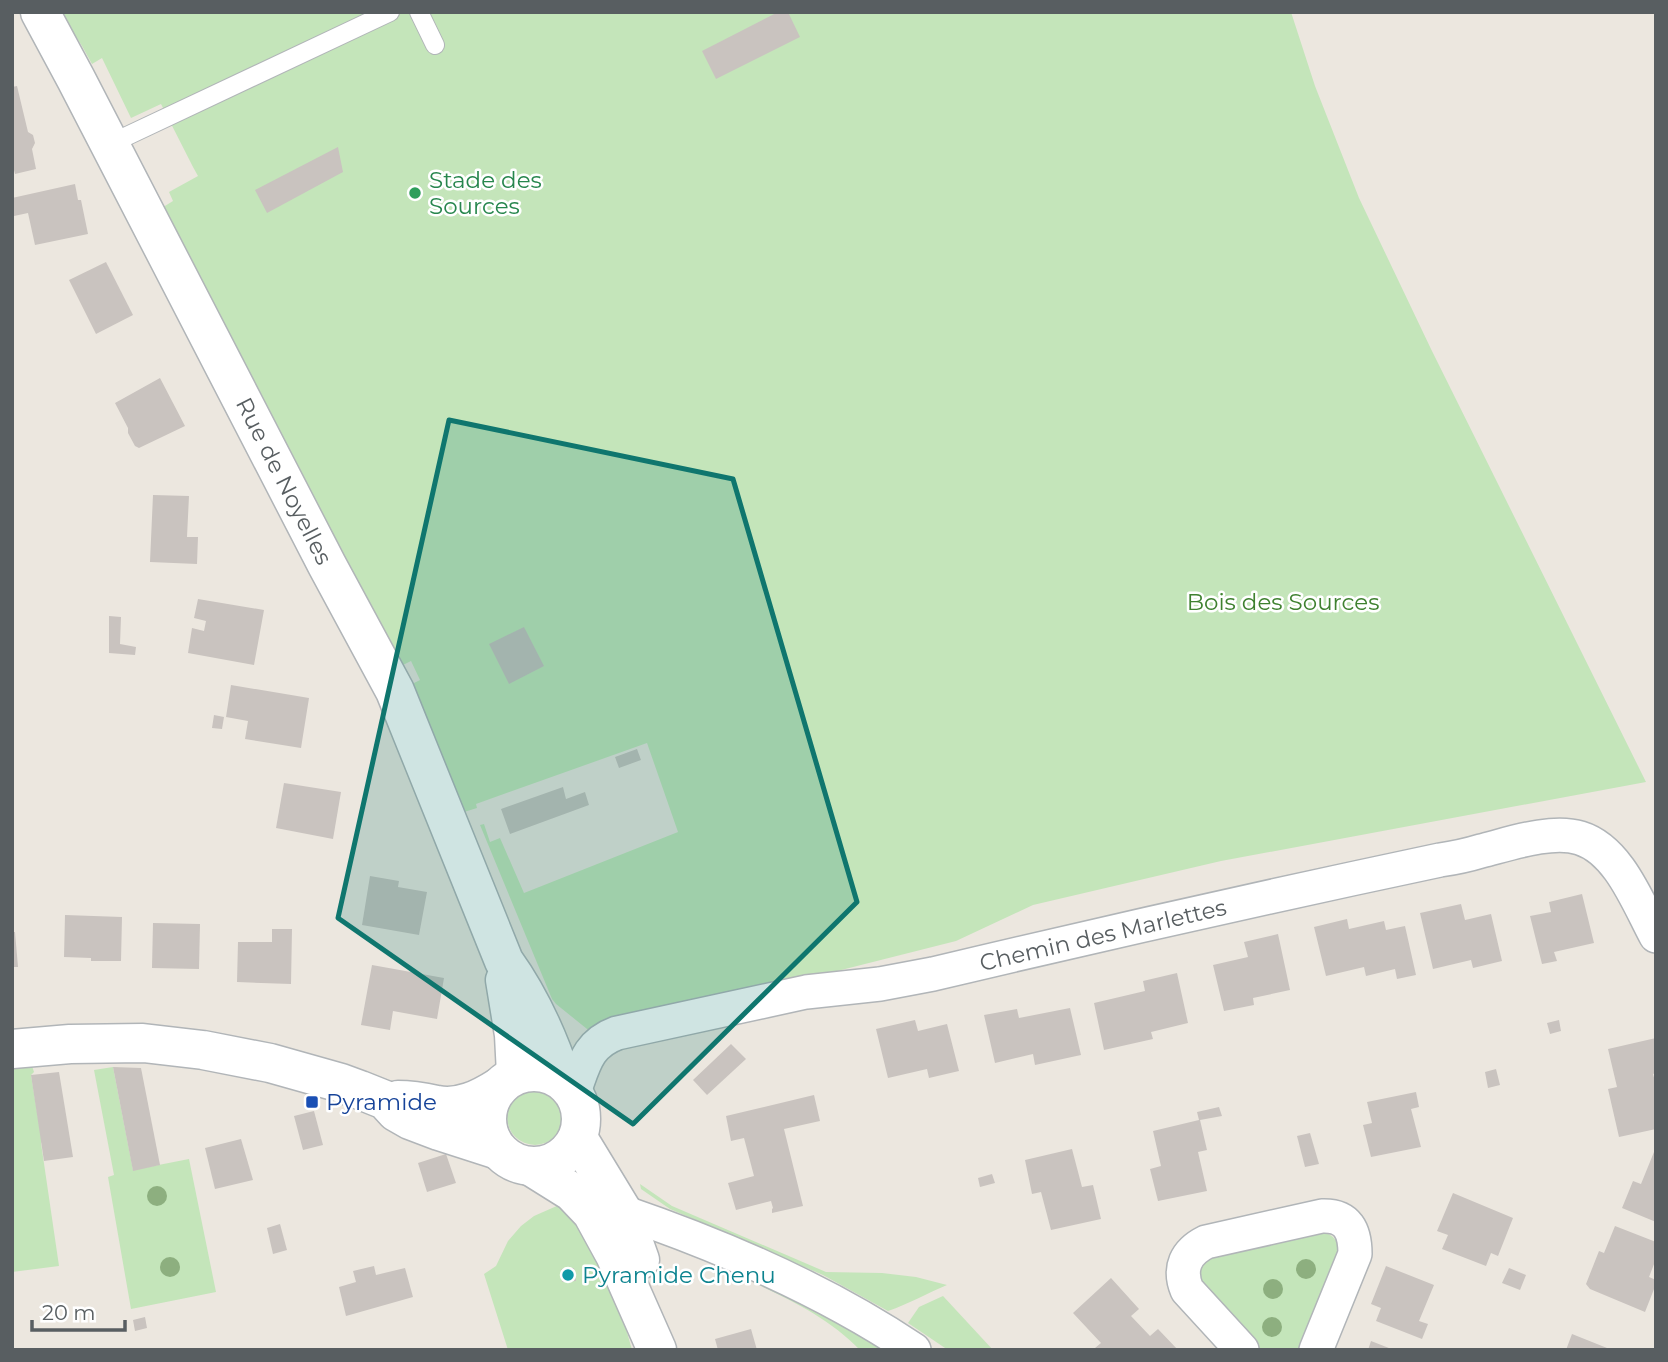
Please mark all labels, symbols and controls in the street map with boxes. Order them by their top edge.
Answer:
place label: Stade des Sources [429,166,542,220]
marker: Stade des Sources [407,185,423,201]
street label: Rue de Noyelles [230,393,338,569]
park label: Bois des Sources [1187,588,1379,616]
street label: Chemin des Marlettes [977,893,1229,977]
place label: Pyramide [326,1088,437,1116]
marker: Pyramide [304,1094,320,1110]
place label: Pyramide Chenu [582,1261,776,1289]
marker: Pyramide Chenu [560,1267,576,1283]
scale bar [32,1288,124,1332]
text: 20 m [42,1300,96,1325]

